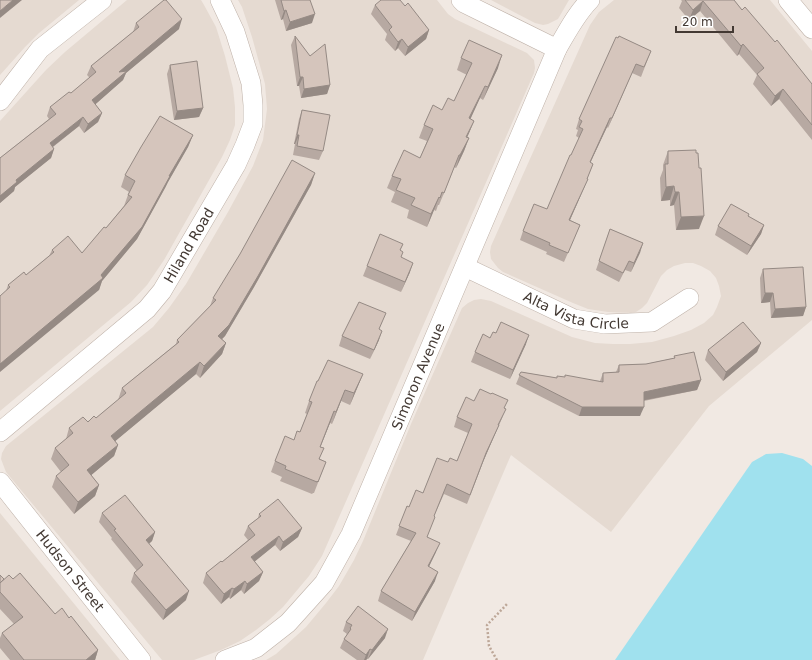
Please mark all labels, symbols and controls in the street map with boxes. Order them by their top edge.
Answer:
scale bar [676,8,733,34]
text: 20 m [682,15,713,29]
street label: Hiland Road [161,205,217,286]
street label: Alta Vista Circle [521,288,629,332]
street label: Simoron Avenue [388,320,448,432]
street label: Hudson Street [33,526,108,615]

